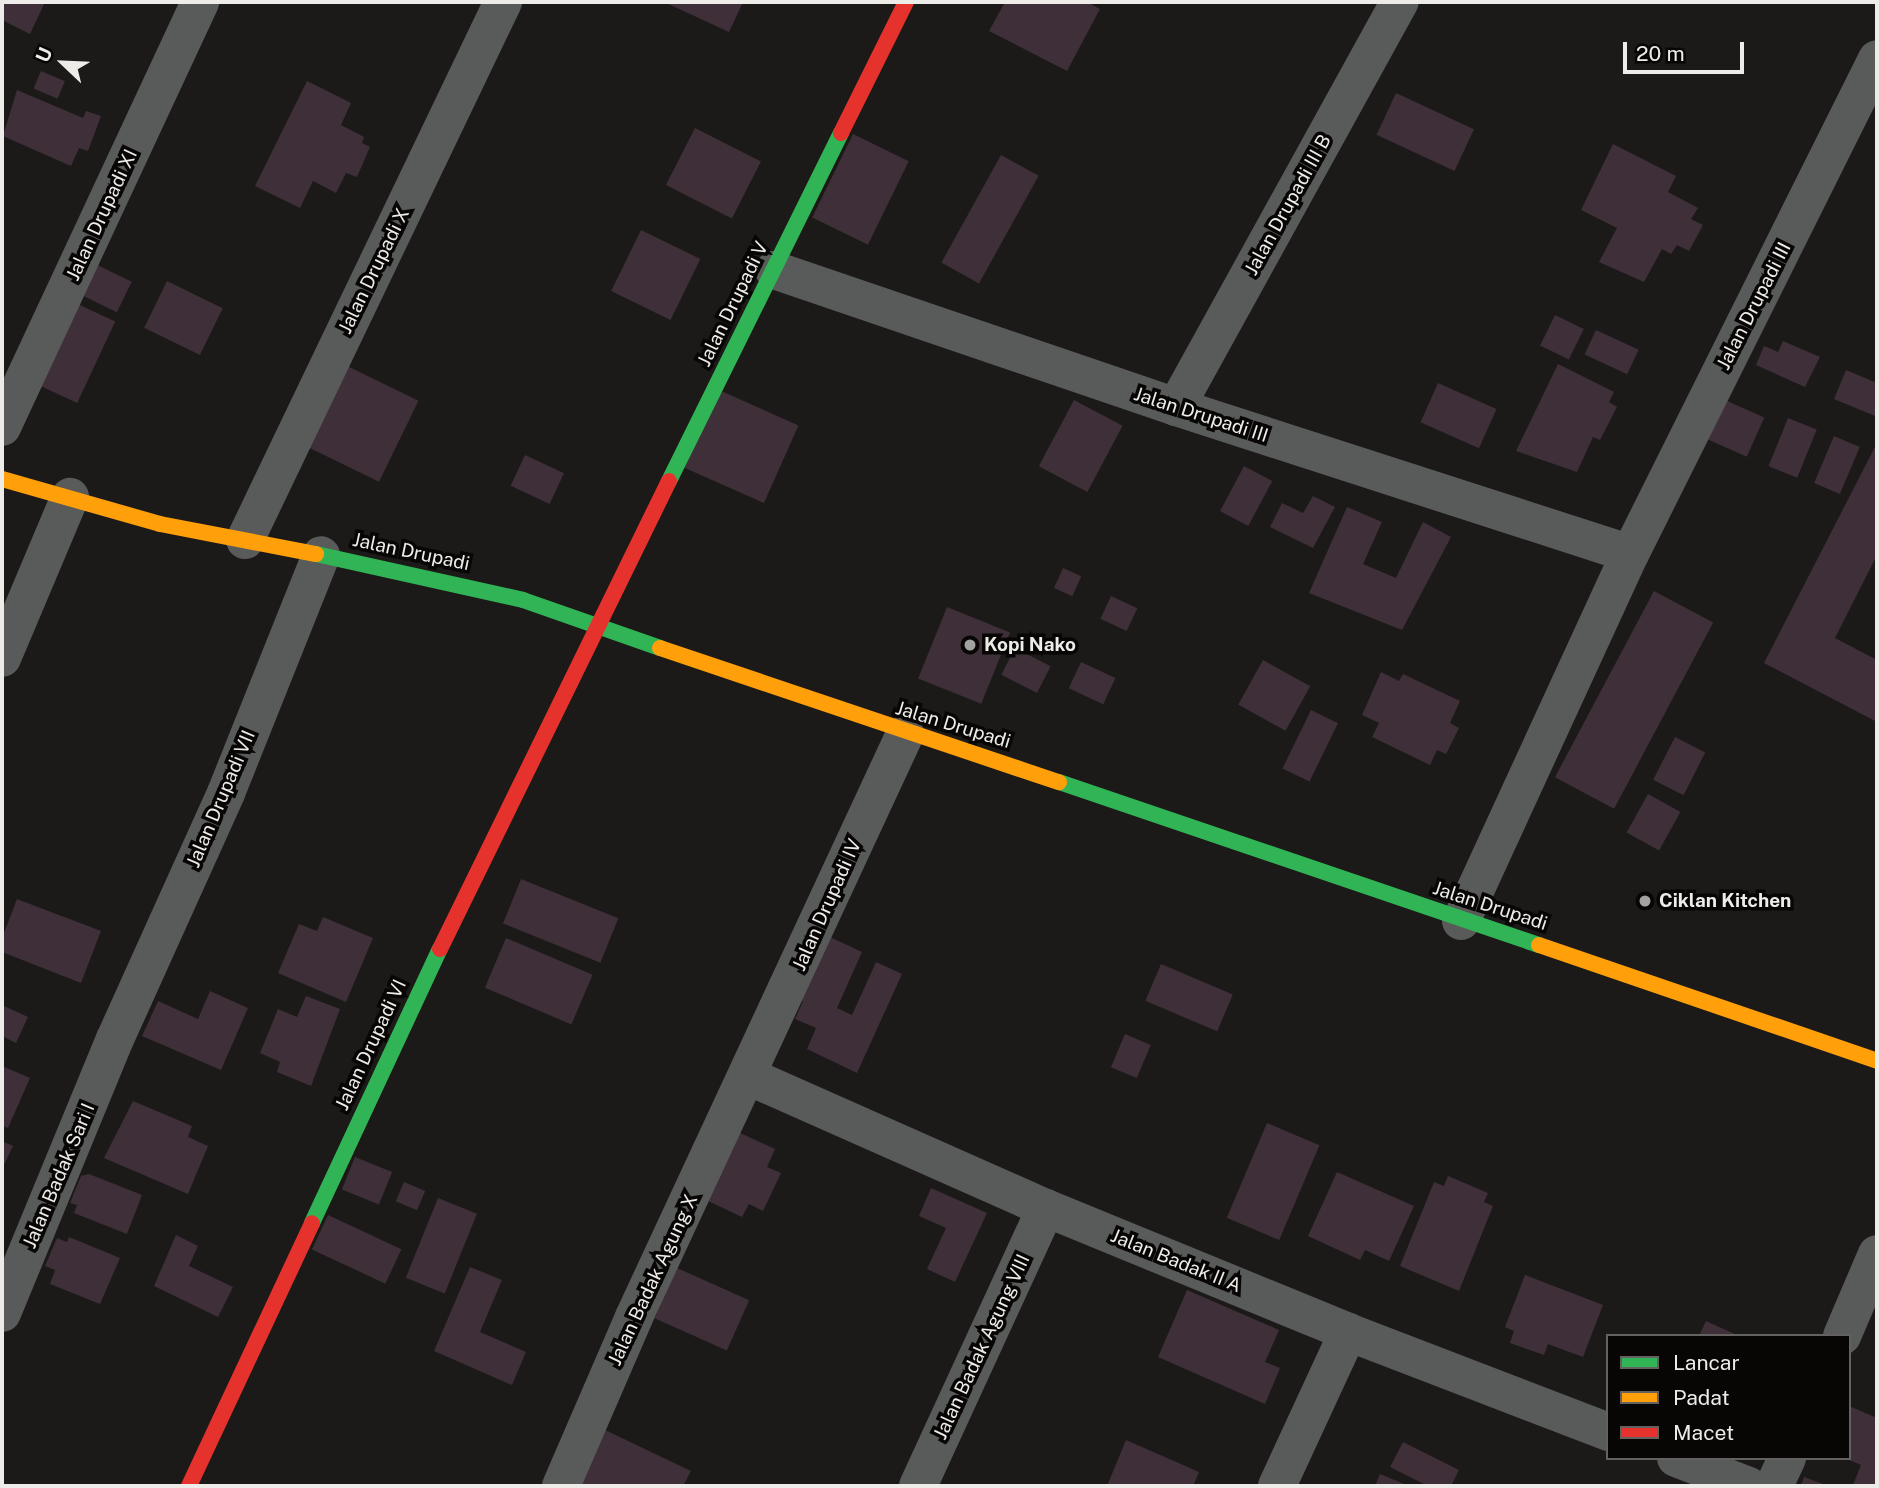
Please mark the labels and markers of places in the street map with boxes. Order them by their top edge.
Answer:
place label: Kopi Nako [984,634,1076,656]
marker: Kopi Nako [962,637,978,653]
place label: Ciklan Kitchen [1659,890,1791,912]
marker: Ciklan Kitchen [1637,893,1653,909]

